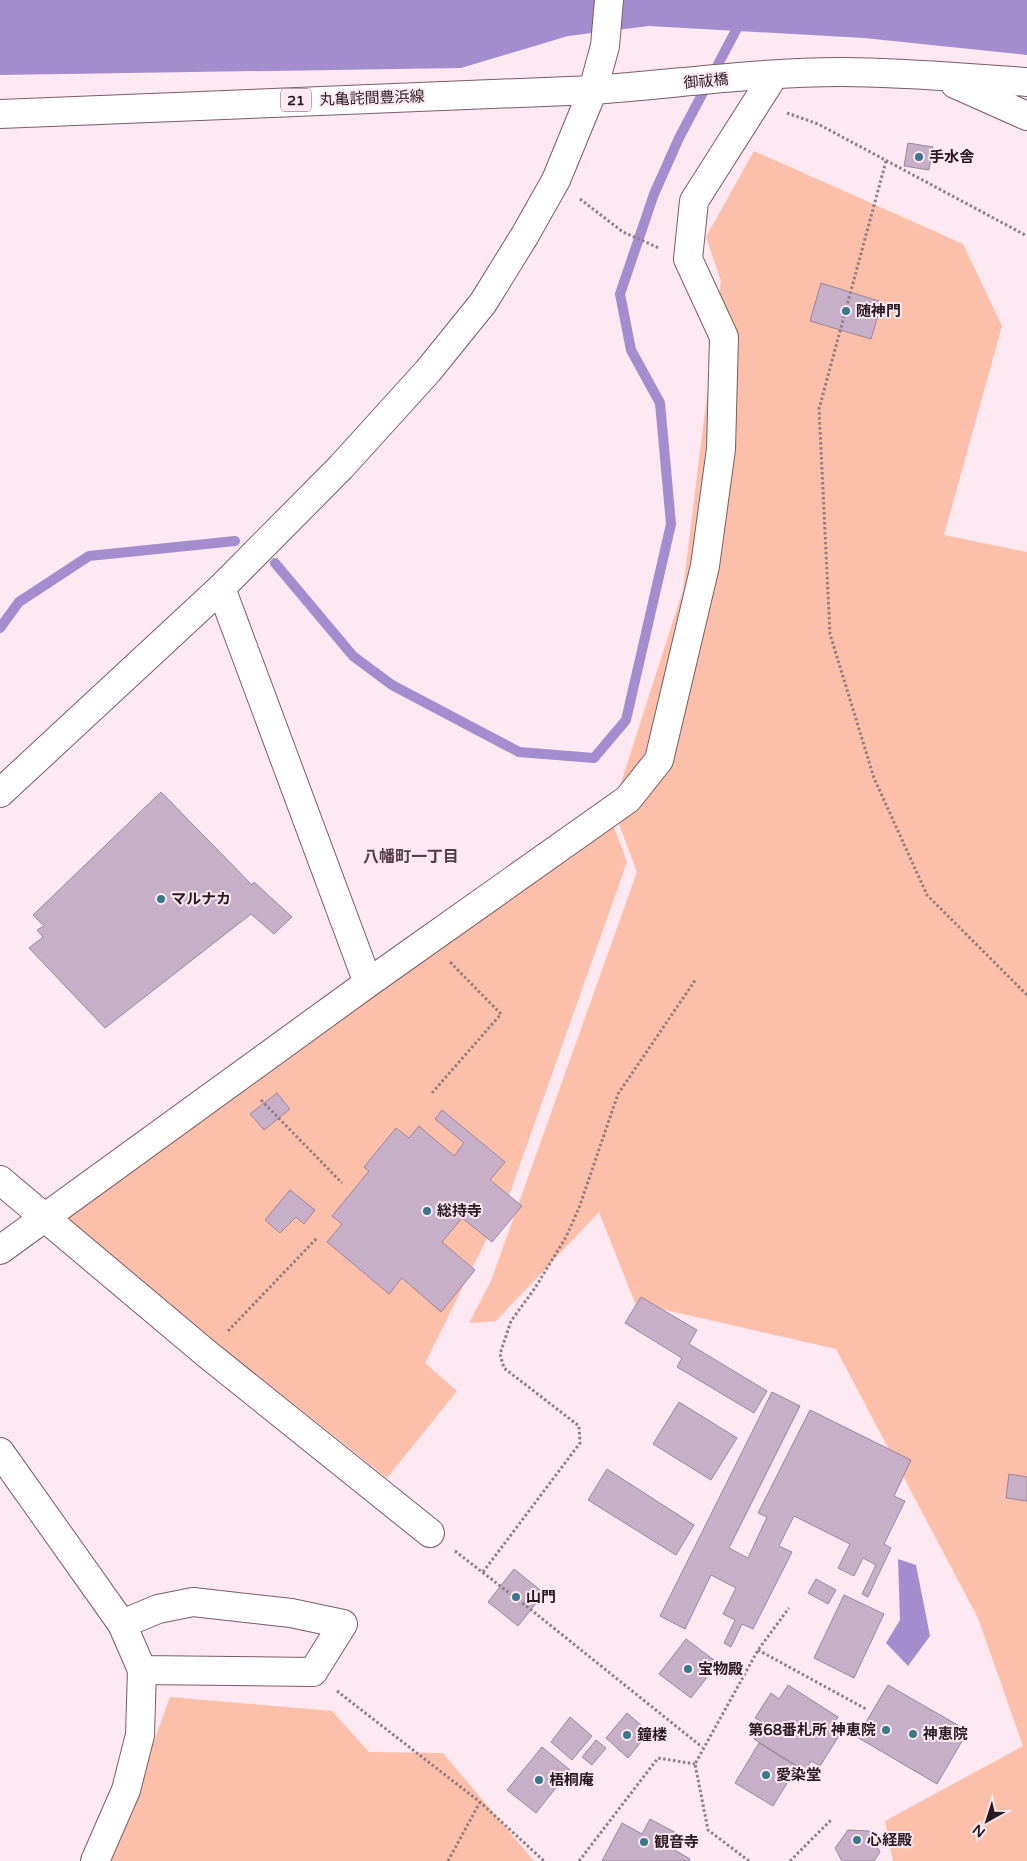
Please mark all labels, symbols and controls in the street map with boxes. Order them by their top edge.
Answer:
street label: 御祓橋 [683,70,729,92]
street label: 丸亀詫間豊浜線 [319,87,425,109]
road number: 21 [281,88,311,112]
place label: 手水舎 [929,148,975,166]
marker: 手水舎 [913,151,925,163]
place label: 随神門 [856,302,901,320]
marker: 随神門 [840,305,852,317]
district label: 八幡町一丁目 [363,847,459,867]
place label: マルナカ [171,890,231,908]
marker: マルナカ [155,893,167,905]
place label: 総持寺 [437,1202,482,1220]
marker: 総持寺 [421,1205,433,1217]
place label: 山門 [526,1588,556,1606]
marker: 山門 [510,1591,522,1603]
place label: 宝物殿 [698,1660,743,1678]
marker: 宝物殿 [682,1663,694,1675]
place label: 第68番札所 神恵院 [748,1721,876,1739]
marker: 第68番札所 神恵院 [880,1724,892,1736]
place label: 神恵院 [922,1725,968,1743]
place label: 鐘楼 [637,1726,667,1744]
marker: 神恵院 [907,1728,919,1740]
marker: 鐘楼 [621,1729,633,1741]
place label: 愛染堂 [776,1766,821,1784]
marker: 愛染堂 [760,1769,772,1781]
place label: 梧桐庵 [549,1771,594,1789]
marker: 梧桐庵 [533,1774,545,1786]
north arrow [962,1796,1012,1846]
text: N [969,1821,989,1841]
place label: 心経殿 [867,1831,912,1849]
place label: 観音寺 [654,1833,699,1851]
marker: 心経殿 [851,1834,863,1846]
marker: 観音寺 [638,1836,650,1848]

